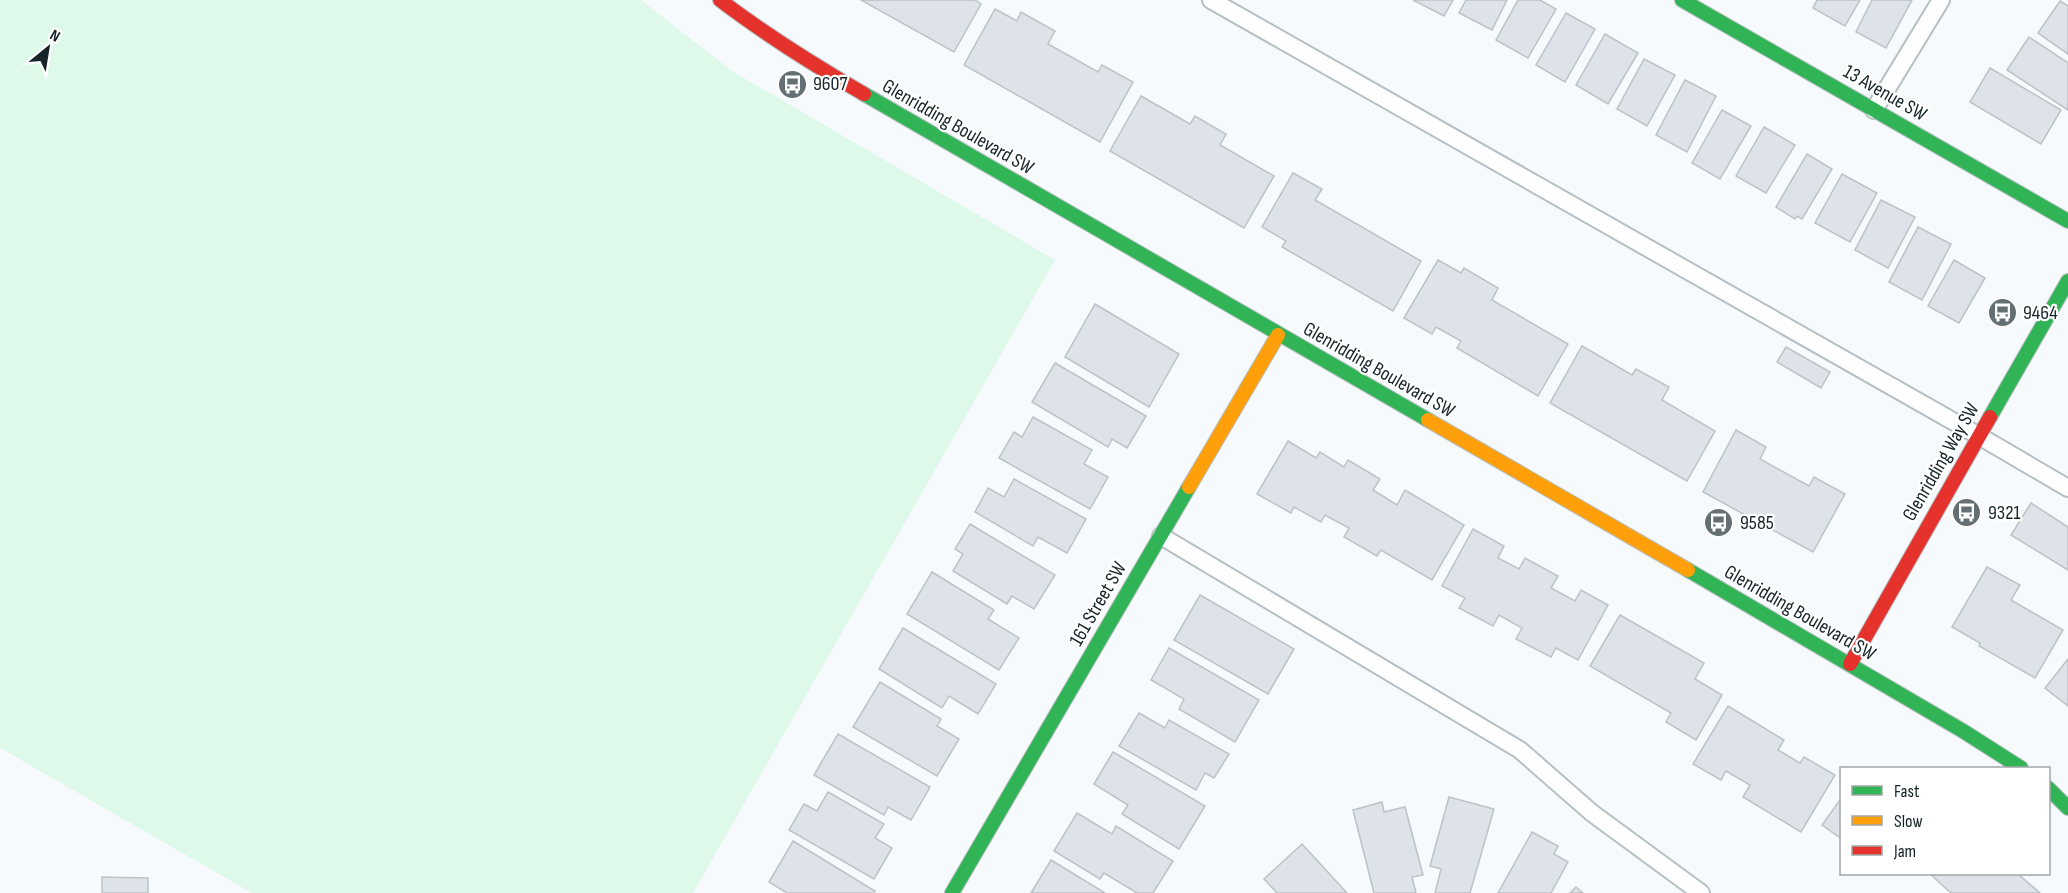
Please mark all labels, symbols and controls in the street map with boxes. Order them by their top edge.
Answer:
north arrow [18,18,78,78]
text: N [46,26,63,47]
street label: 13 Avenue SW [1839,60,1931,126]
bus stop icon: 9607 [776,68,808,100]
place label: 9607 [813,72,848,96]
street label: Glenridding Boulevard SW [878,74,1038,180]
bus stop icon: 9464 [1986,297,2018,329]
place label: 9464 [2023,301,2058,325]
street label: Glenridding Boulevard SW [1299,317,1459,423]
street label: Glenridding Way SW [1898,399,1984,525]
bus stop icon: 9321 [1951,497,1983,529]
place label: 9321 [1988,501,2021,525]
bus stop icon: 9585 [1703,507,1735,539]
place label: 9585 [1740,511,1774,535]
street label: 161 Street SW [1064,558,1132,650]
street label: Glenridding Boulevard SW [1720,560,1880,666]
legend [1840,767,2050,875]
text: Fast [1894,781,1920,802]
text: Slow [1894,811,1923,832]
text: Jam [1893,841,1916,862]

